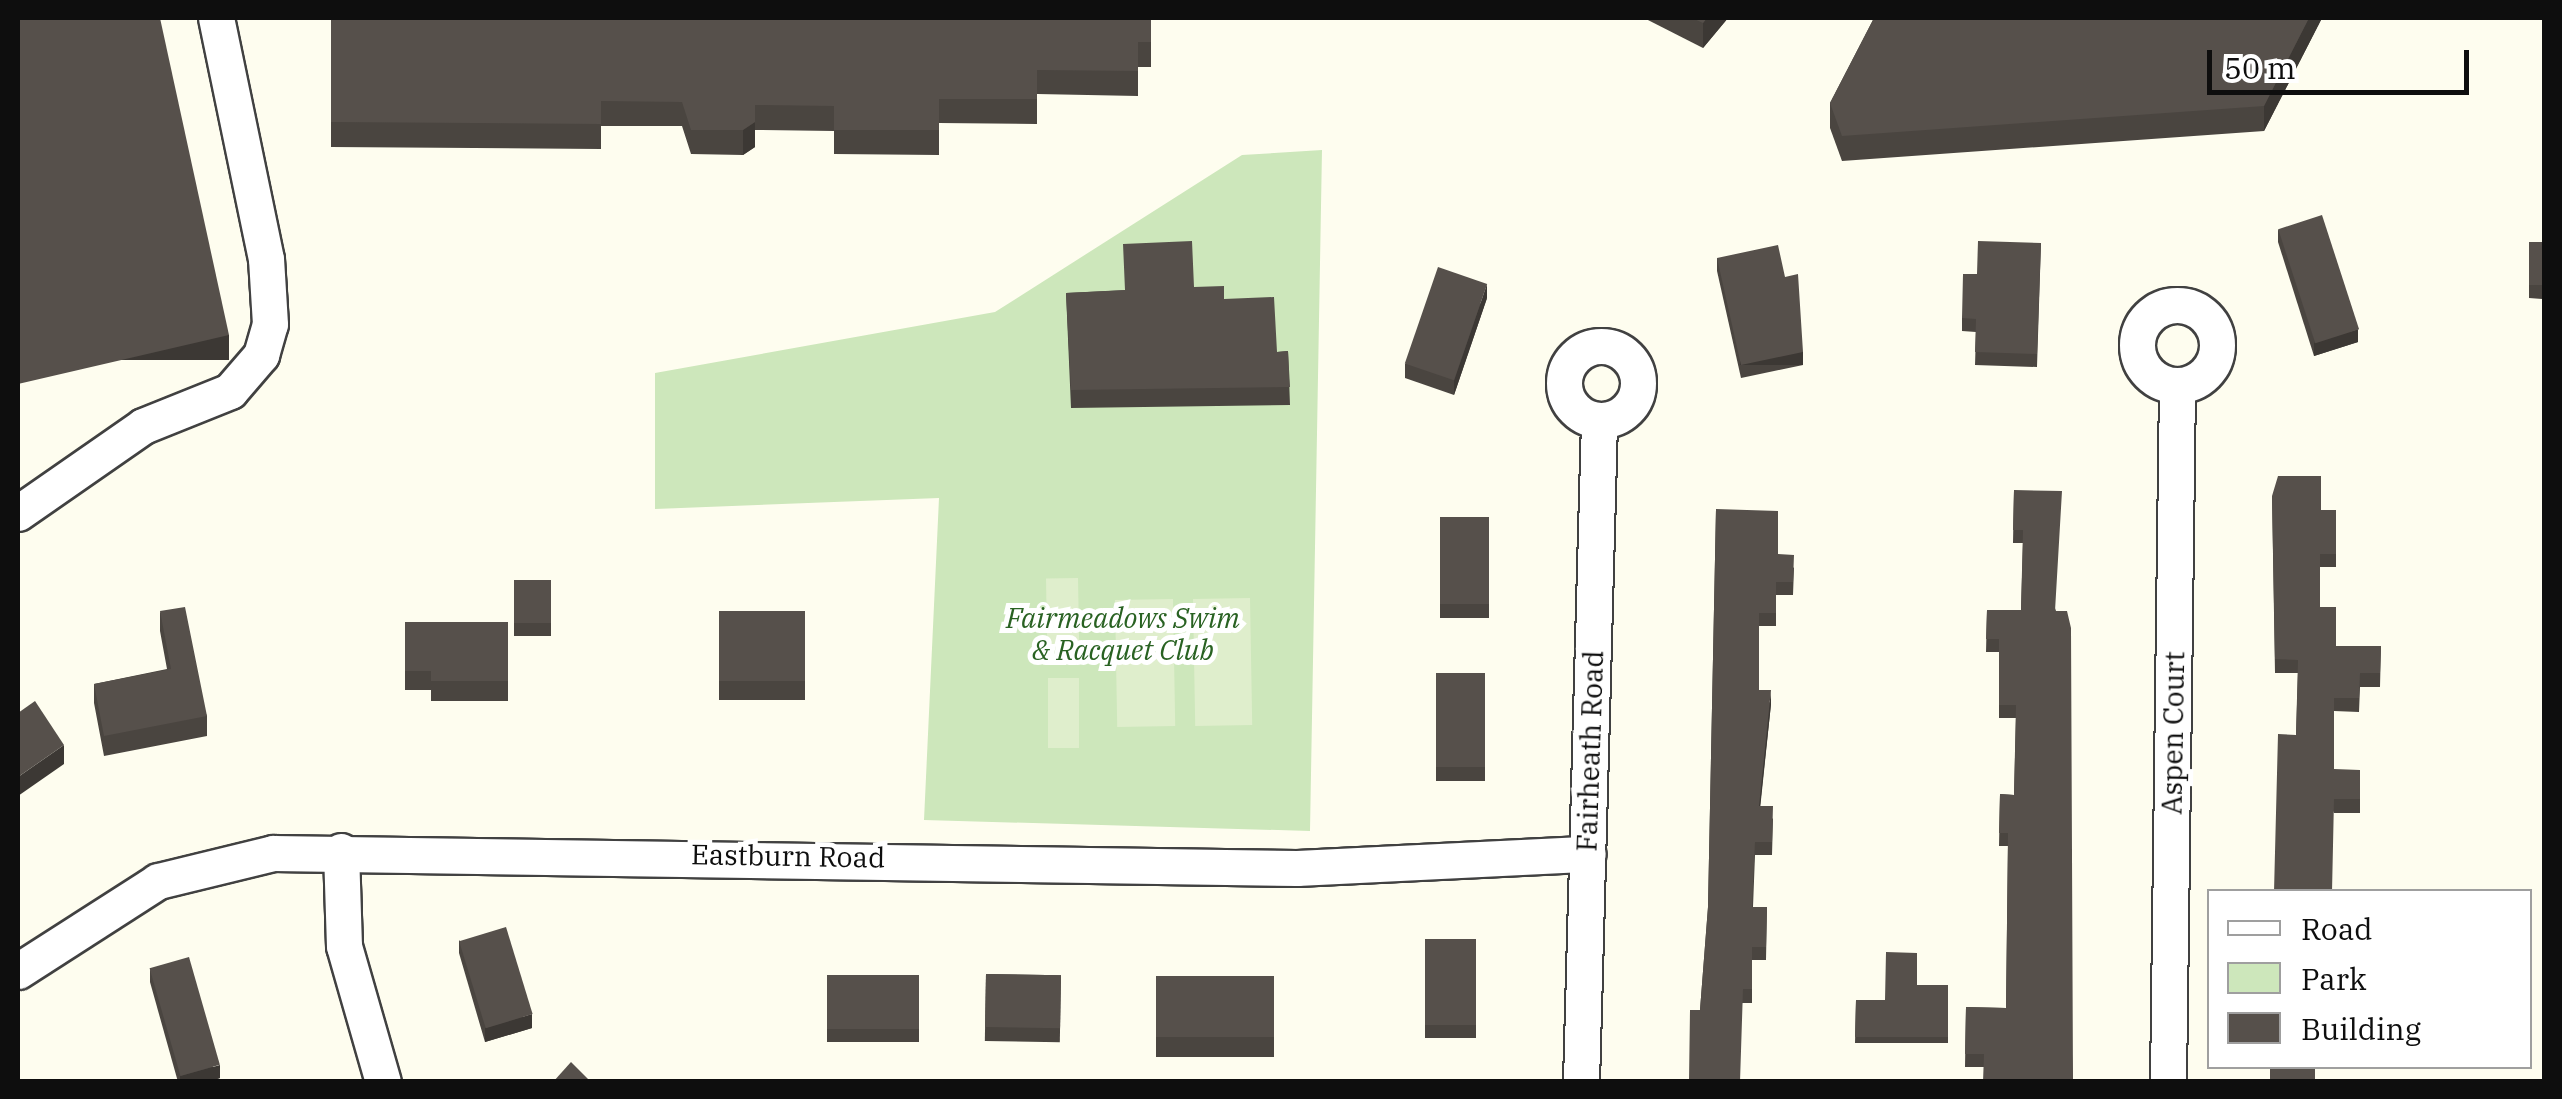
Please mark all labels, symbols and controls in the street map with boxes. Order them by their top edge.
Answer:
scale bar [2212,30,2474,92]
text: 50 m [2224,48,2296,87]
park label: Fairmeadows Swim & Racquet Club [1006,601,1240,667]
street label: Fairheath Road [1570,650,1610,852]
street label: Aspen Court [2155,651,2191,815]
street label: Eastburn Road [691,838,885,874]
legend [2207,889,2532,1069]
text: Road [2301,909,2373,948]
text: Park [2301,959,2367,998]
text: Building [2301,1009,2421,1048]

